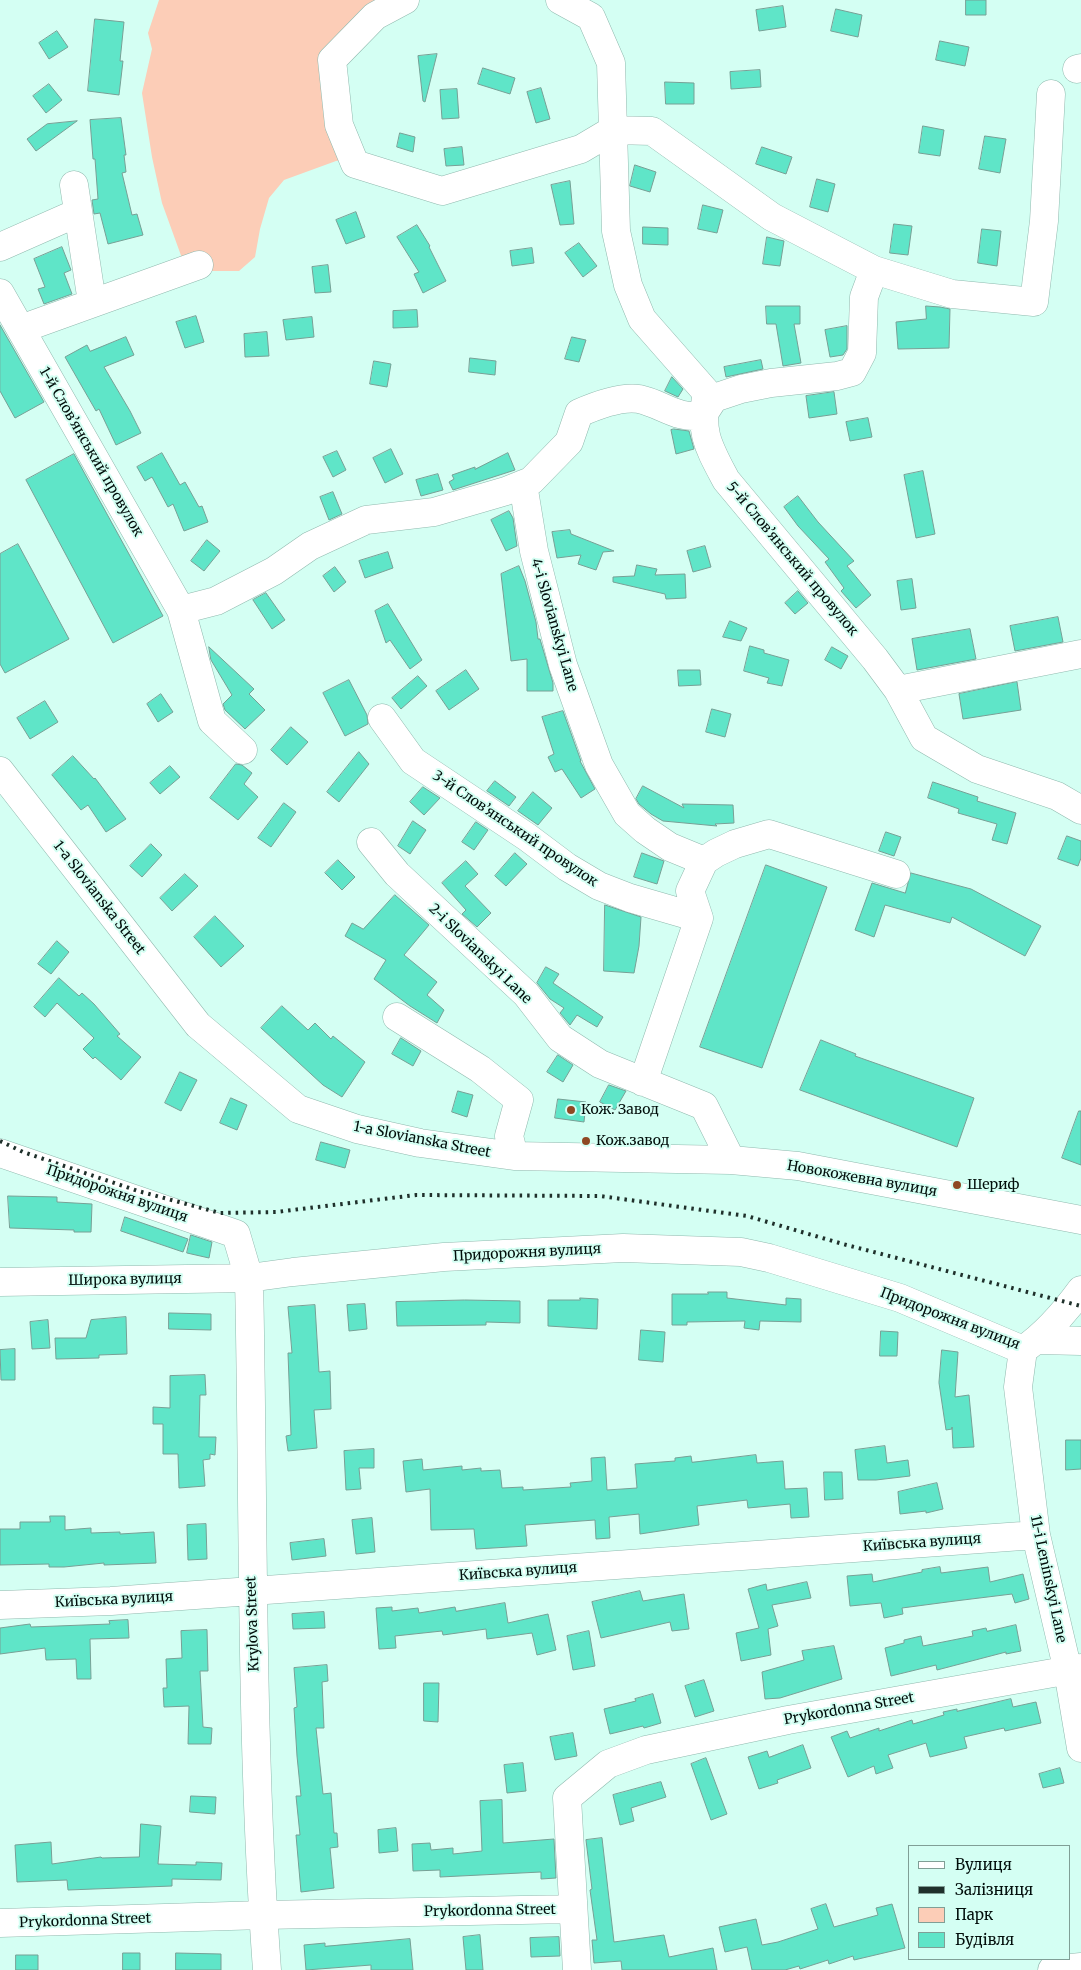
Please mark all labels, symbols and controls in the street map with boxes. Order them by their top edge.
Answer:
street label: 1-й Слов’янський провулок [35,364,147,540]
street label: 5-й Слов’янський провулок [723,479,861,639]
street label: 4-i Slovianskyi Lane [527,557,581,693]
street label: 3-й Слов’янський провулок [429,767,601,891]
street label: 1-a Slovianska Street [50,838,148,958]
street label: 2-i Slovianskyi Lane [425,901,535,1007]
place label: Кож. Завод [581,1102,659,1118]
marker: Кож. Завод [565,1104,577,1116]
street label: 1-a Slovianska Street [352,1118,492,1162]
place label: Кож.завод [596,1133,669,1149]
marker: Кож.завод [580,1135,592,1147]
street label: Новокожевна вулиця [786,1158,938,1200]
street label: Придорожня вулиця [44,1162,190,1226]
place label: Шериф [967,1177,1019,1193]
marker: Шериф [951,1179,963,1191]
street label: Придорожня вулиця [453,1241,601,1265]
street label: Широка вулиця [68,1271,182,1289]
street label: Придорожня вулиця [878,1285,1022,1353]
street label: 11-i Leninskyi Lane [1026,1514,1070,1644]
street label: Київська вулиця [862,1530,982,1556]
street label: Київська вулиця [458,1559,578,1585]
street label: Krylova Street [243,1576,263,1672]
street label: Київська вулиця [54,1589,174,1611]
street label: Prykordonna Street [783,1689,915,1729]
legend [908,1845,1071,1960]
text: Вулиця [955,1855,1012,1874]
text: Залізниця [955,1880,1033,1899]
street label: Prykordonna Street [424,1901,556,1921]
text: Парк [955,1905,993,1924]
street label: Prykordonna Street [19,1910,151,1932]
text: Будівля [955,1930,1014,1949]

